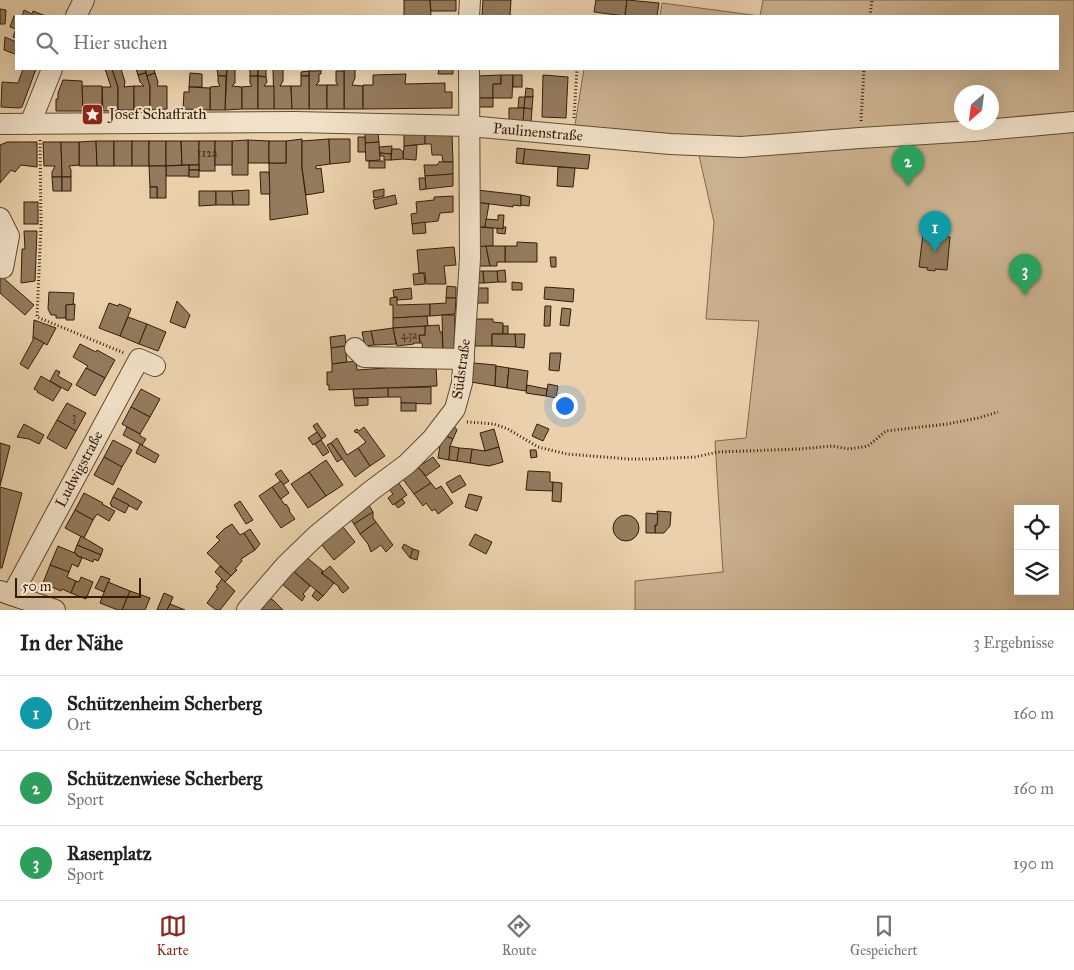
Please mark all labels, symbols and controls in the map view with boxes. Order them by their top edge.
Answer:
search box [15,15,1059,70]
icon: search [33,29,61,57]
text: Hier suchen [73,31,167,54]
north arrow [954,85,999,130]
place icon: Josef Schaffrath [81,102,105,126]
place label: Josef Schaffrath [107,105,207,124]
street label: Paulinenstraße [492,119,584,145]
pin: 2 [892,145,924,186]
house number: 112a [197,146,218,160]
pin: 1 [919,211,951,252]
pin: 3 [1009,254,1041,295]
house number: 43a [401,328,418,342]
street label: Südstraße [448,338,474,400]
your location [552,393,578,419]
house number: 3 [72,410,77,424]
street label: Ludwigstraße [51,428,107,510]
map controls [1014,505,1059,595]
button: locate [1014,505,1059,550]
button: layers [1014,550,1059,595]
scale bar [15,575,141,598]
text: 50 m [22,578,51,595]
text: In der Nähe [20,630,123,656]
text: 3 Ergebnisse [973,633,1054,652]
text: Schützenheim Scherberg [67,692,262,715]
text: 1 [33,704,39,723]
text: 160 m [1013,704,1054,723]
text: Ort [67,715,91,734]
text: Schützenwiese Scherberg [67,767,262,790]
text: 2 [32,779,40,798]
text: 160 m [1013,779,1054,798]
text: Sport [67,790,104,809]
text: Rasenplatz [67,842,152,865]
text: 3 [33,854,39,873]
text: 190 m [1013,854,1054,873]
text: Sport [67,865,104,884]
tab: Karte [157,912,188,959]
tab: Route [502,912,537,959]
tab: Gespeichert [850,912,917,959]

